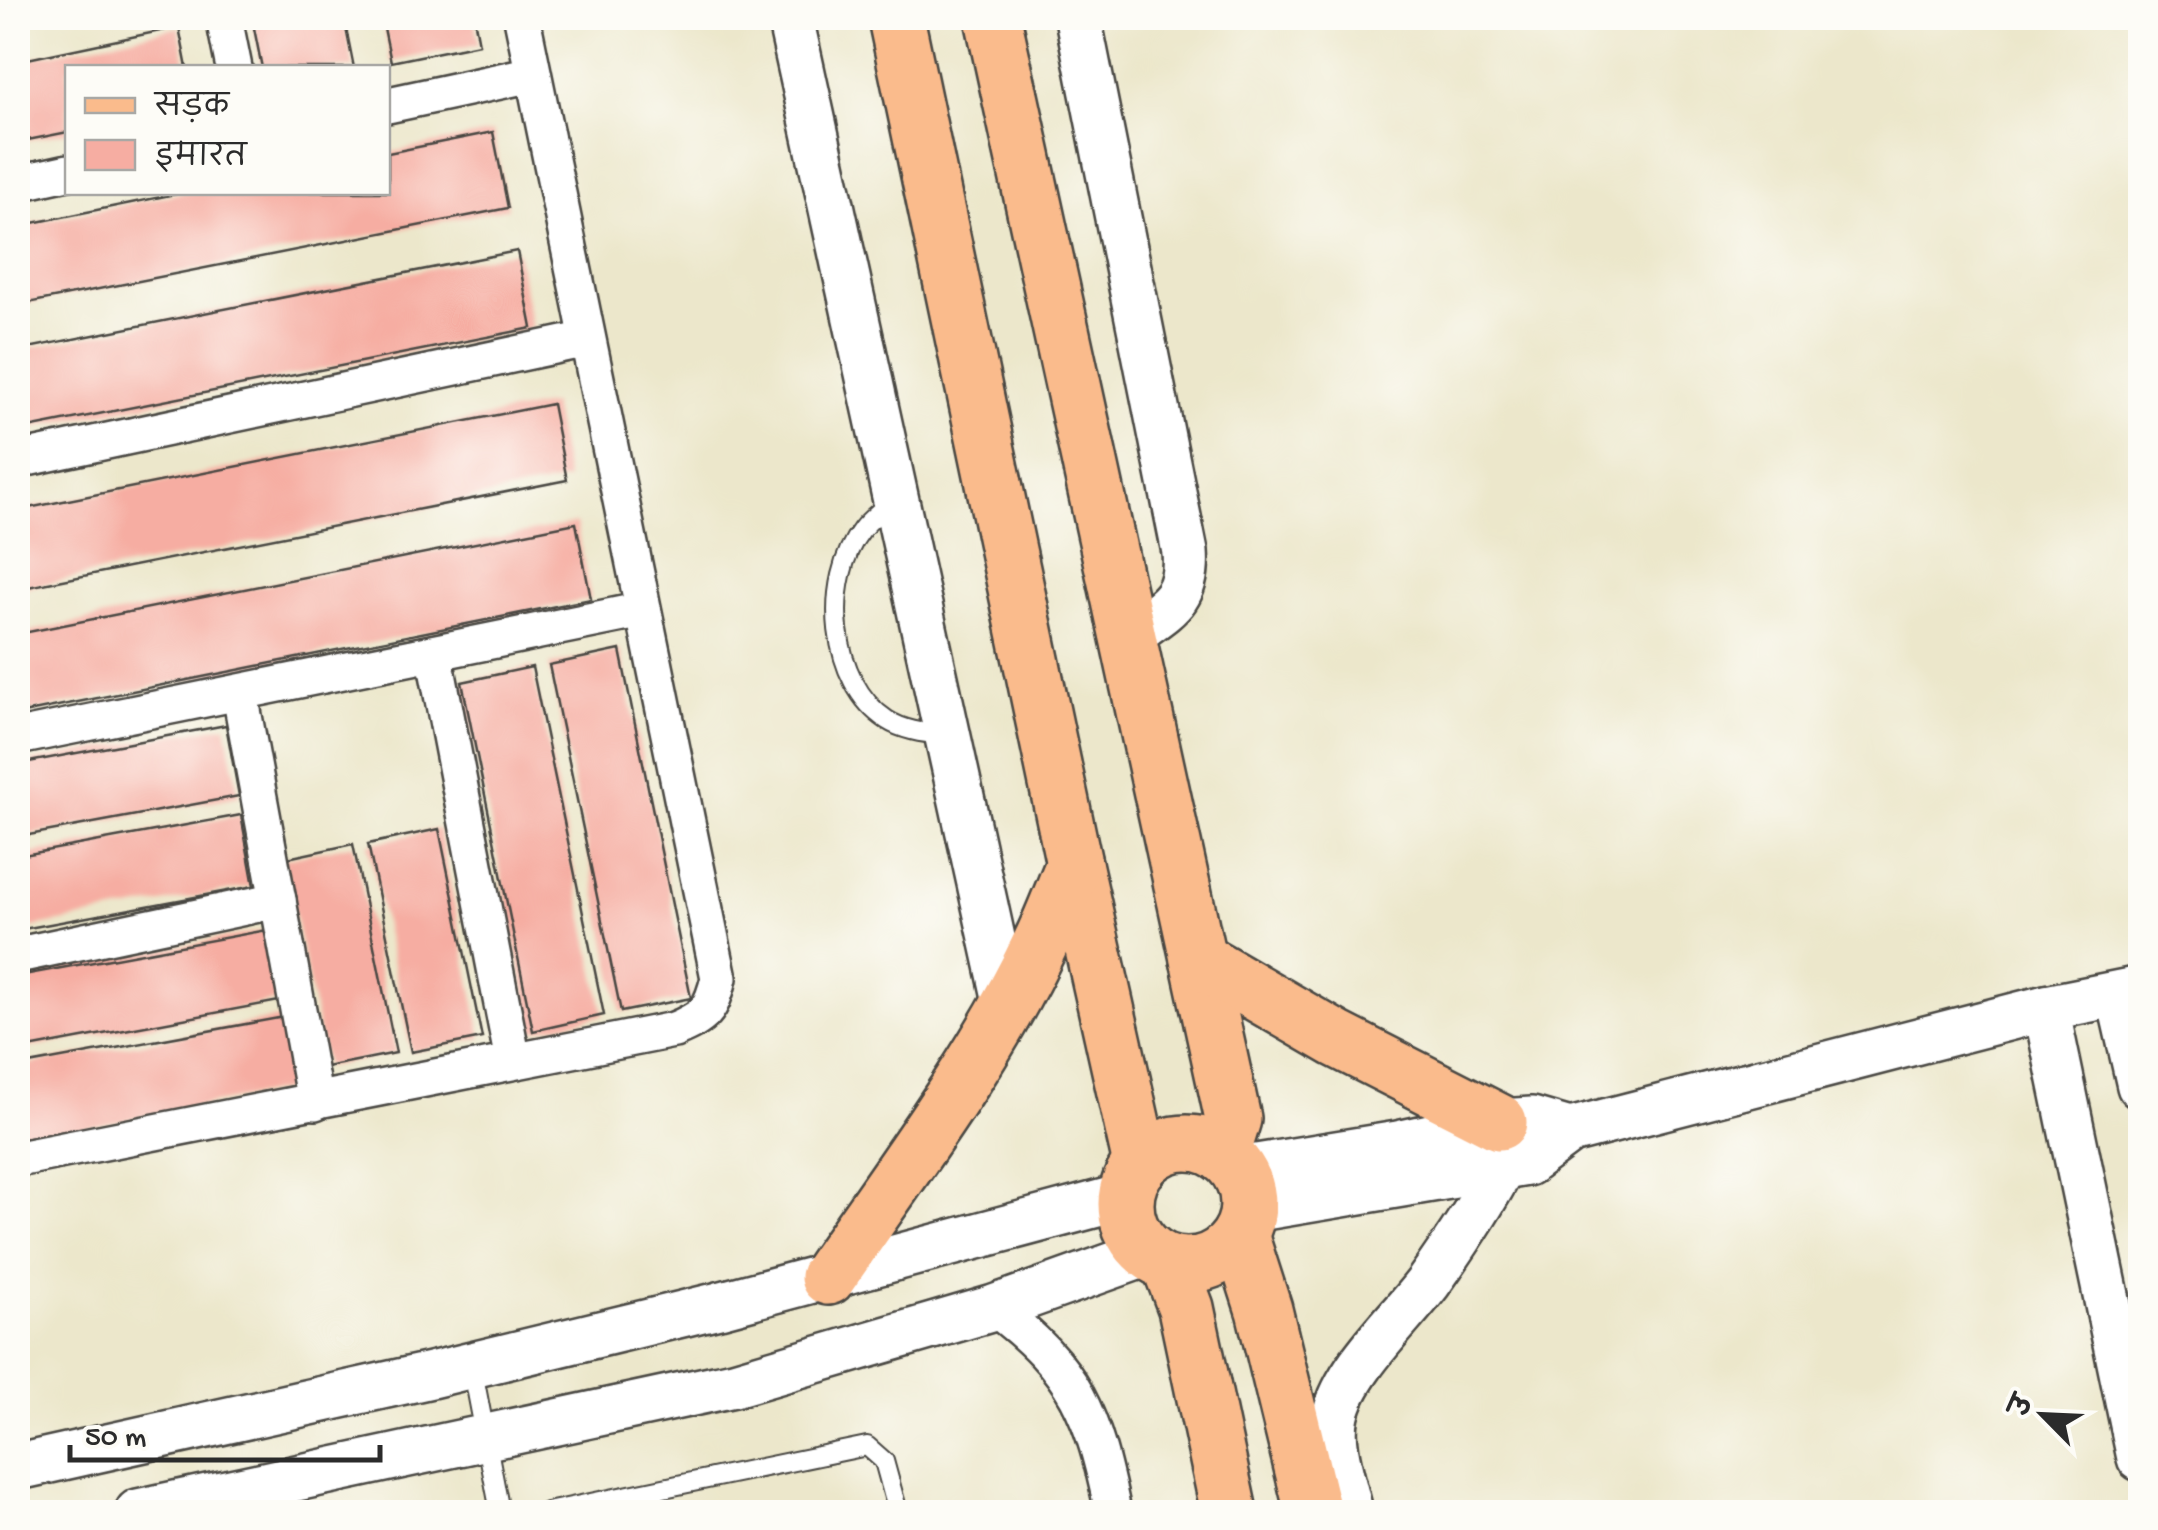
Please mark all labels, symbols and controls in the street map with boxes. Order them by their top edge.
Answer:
legend [65,65,390,195]
text: सड़क [153,92,231,127]
text: इमारत [155,140,248,177]
north arrow [1993,1365,2093,1465]
text: उ [2004,1389,2044,1425]
scale bar [70,1400,380,1462]
text: 50 m [85,1422,146,1457]

